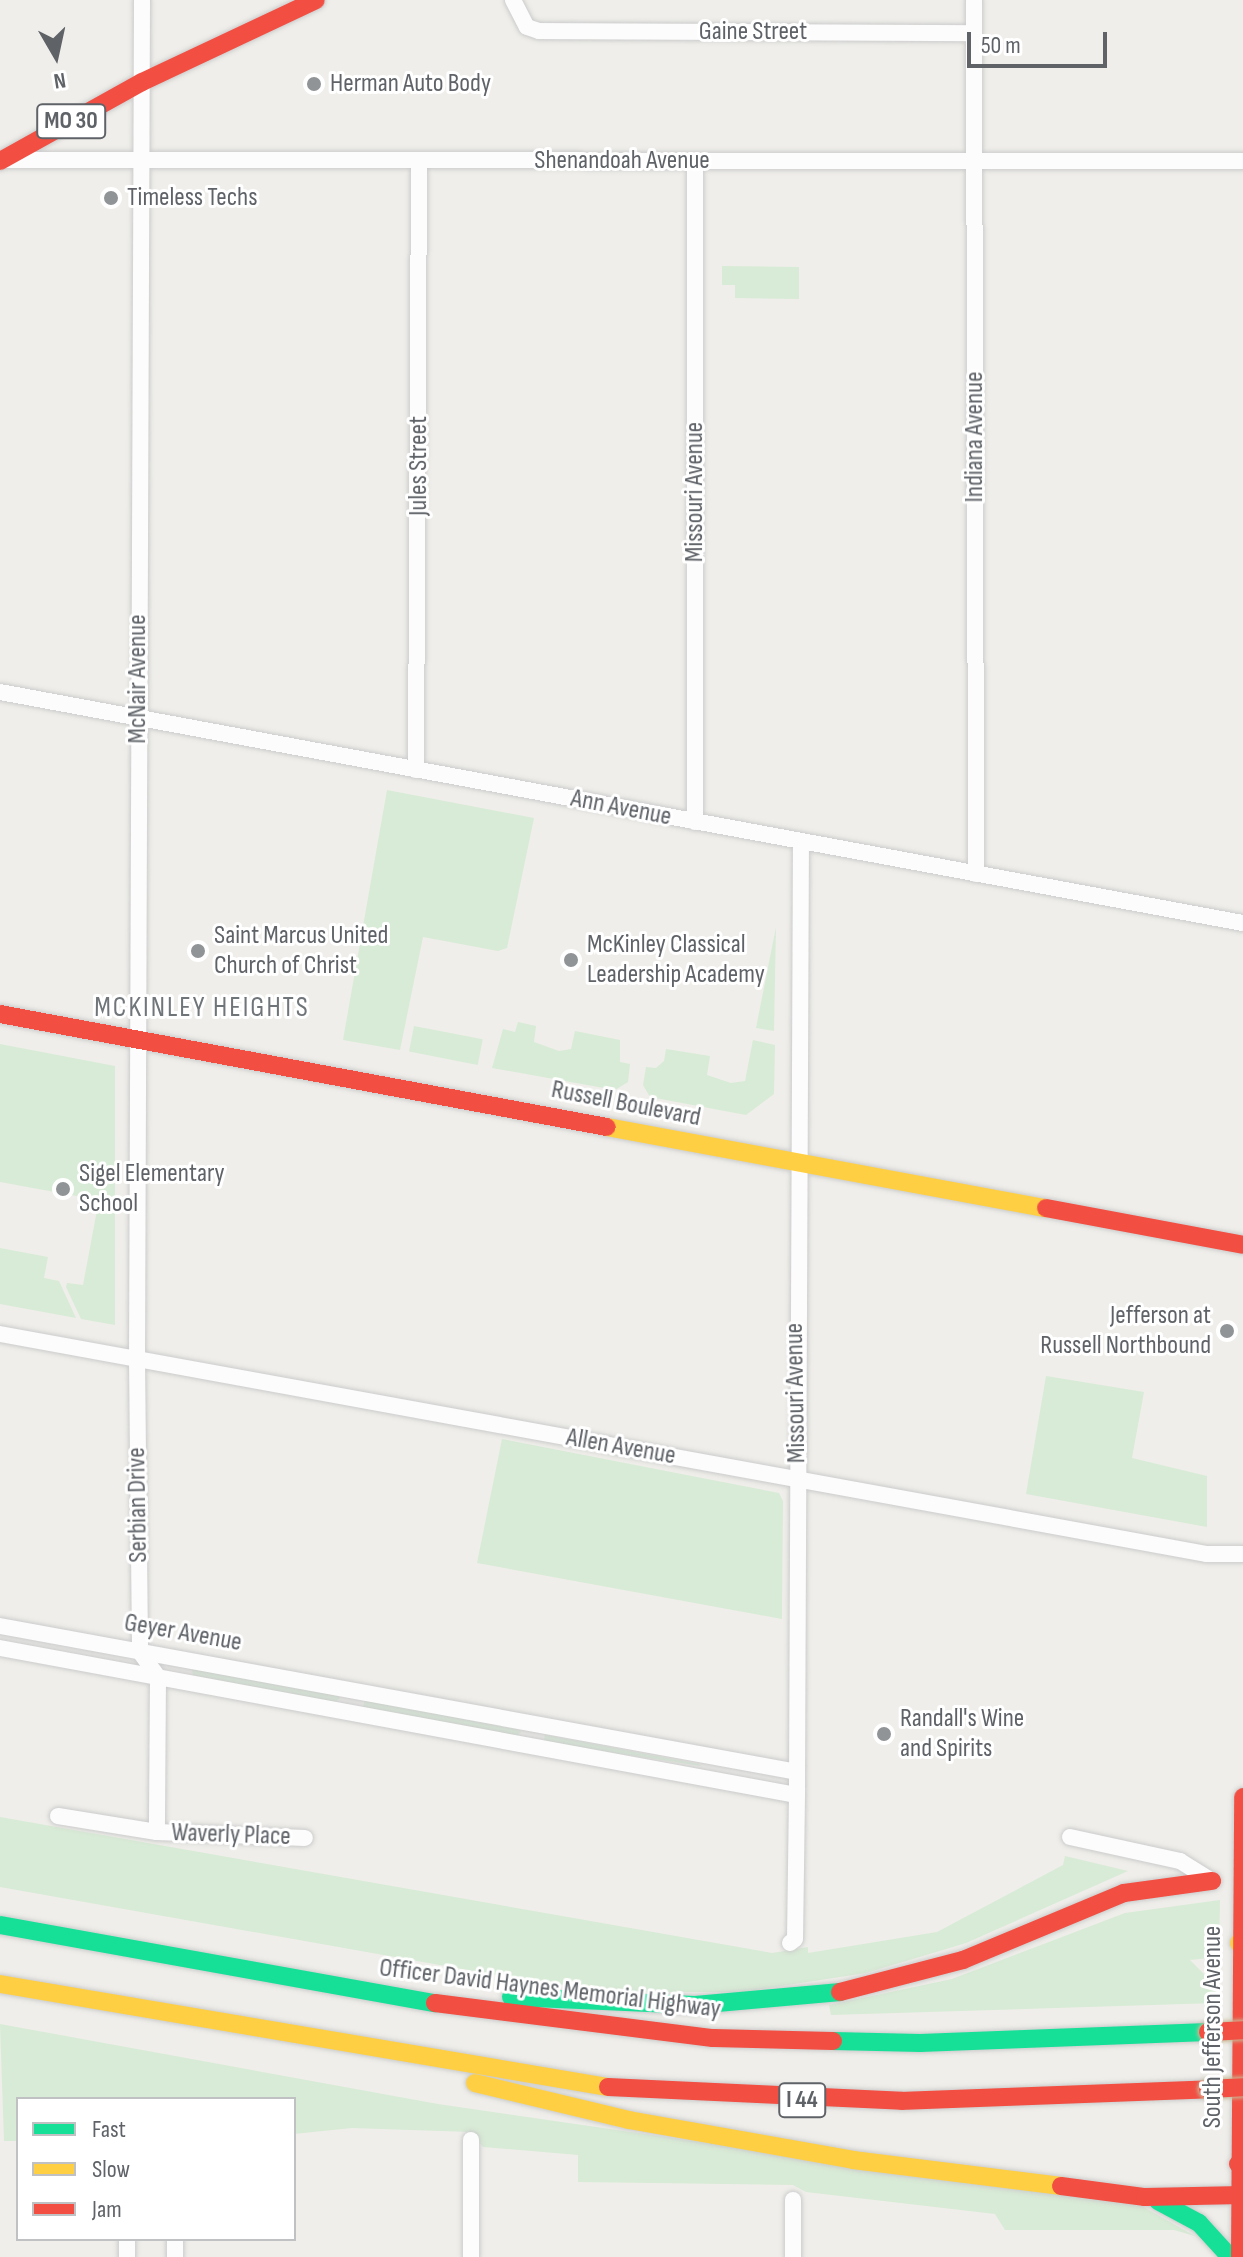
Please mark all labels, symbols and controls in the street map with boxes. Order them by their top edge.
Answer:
north arrow [16,16,96,96]
street label: Gaine Street [699,16,807,48]
scale bar [971,16,1111,66]
text: 50 m [981,31,1021,60]
text: N [52,66,68,94]
place label: Herman Auto Body [330,68,491,100]
marker: Herman Auto Body [305,75,323,93]
road number: MO 30 [35,101,107,141]
street label: Shenandoah Avenue [534,145,710,177]
place label: Timeless Techs [127,182,257,214]
marker: Timeless Techs [102,189,120,207]
street label: Indiana Avenue [959,372,991,502]
street label: Jules Street [403,416,435,516]
street label: Missouri Avenue [679,422,711,562]
street label: McNair Avenue [122,614,154,744]
street label: Ann Avenue [568,783,674,833]
place label: Saint Marcus United Church of Christ [214,920,388,982]
place label: McKinley Classical Leadership Academy [587,929,765,990]
marker: Saint Marcus United Church of Christ [189,942,207,960]
marker: McKinley Classical Leadership Academy [562,951,580,969]
district label: MCKINLEY HEIGHTS [94,991,310,1025]
street label: Russell Boulevard [549,1074,703,1134]
place label: Sigel Elementary School [79,1158,225,1220]
marker: Sigel Elementary School [54,1180,72,1198]
place label: Jefferson at Russell Northbound [1040,1300,1211,1362]
marker: Jefferson at Russell Northbound [1218,1322,1236,1340]
street label: Missouri Avenue [779,1323,813,1463]
street label: Allen Avenue [564,1422,678,1472]
street label: Serbian Drive [121,1447,155,1563]
street label: Geyer Avenue [122,1607,244,1659]
place label: Randall's Wine and Spirits [900,1703,1024,1764]
marker: Randall's Wine and Spirits [875,1725,893,1743]
street label: Waverly Place [171,1817,291,1853]
street label: South Jefferson Avenue [1197,1926,1229,2128]
street label: Officer David Haynes Memorial Highway [378,1953,722,2025]
road number: I 44 [778,2080,826,2120]
legend [16,2097,296,2241]
text: Fast [92,2115,126,2144]
text: Slow [92,2155,130,2184]
text: Jam [92,2195,122,2224]

